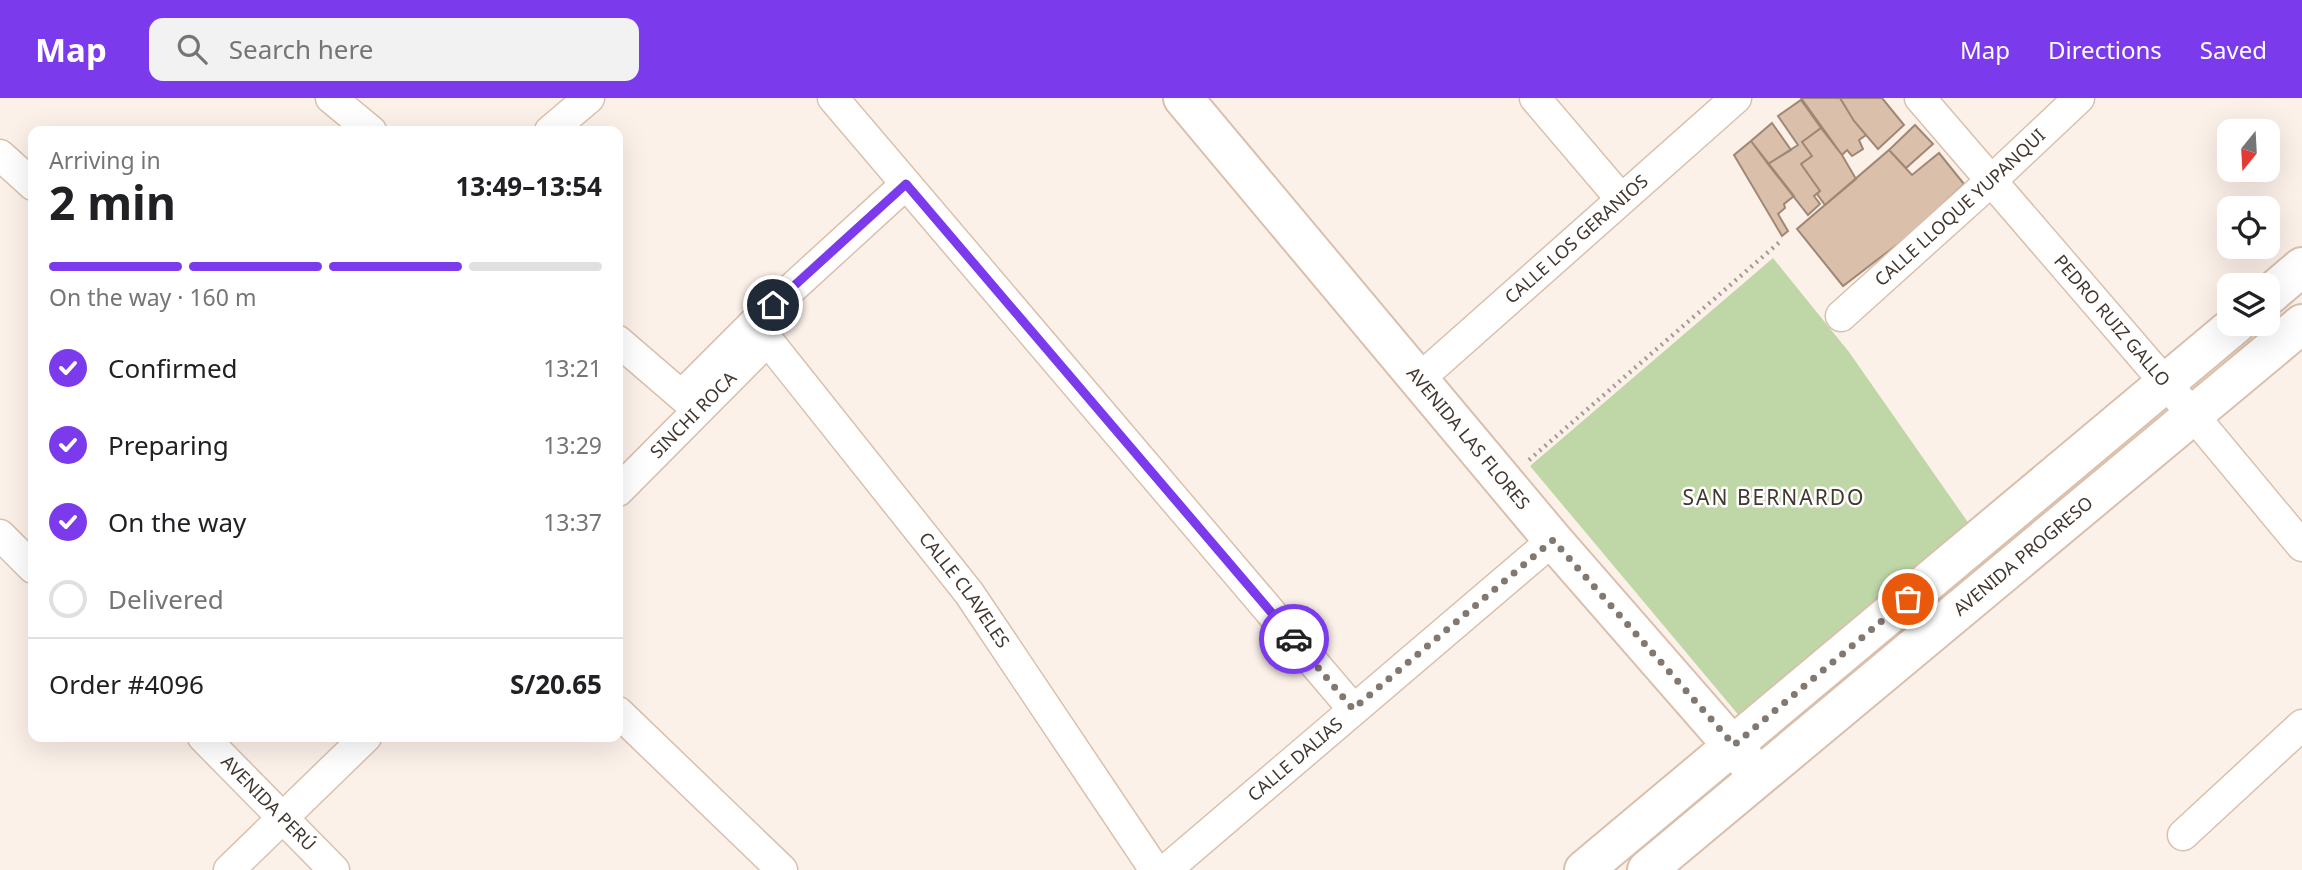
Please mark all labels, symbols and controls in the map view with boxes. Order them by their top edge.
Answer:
search box [149,18,639,81]
text: Map [35,27,107,72]
icon: search [173,30,211,68]
text: Search here [229,31,373,67]
text: Map [1960,33,2010,66]
text: Directions [2048,33,2162,66]
text: Saved [2200,33,2267,66]
north arrow [2217,119,2280,182]
map controls [2217,119,2280,336]
street label: CALLE LLOQUE YUPANQUI [1869,123,2050,291]
text: Arriving in [49,144,161,176]
text: 13:49–13:54 [455,168,602,204]
street label: CALLE LOS GERANIOS [1499,169,1653,309]
text: 2 min [49,171,176,233]
button: locate [2217,196,2280,259]
street label: PEDRO RUIZ GALLO [2049,249,2176,391]
button: layers [2217,273,2280,336]
pin [743,275,803,335]
text: On the way · 160 m [49,281,256,313]
icon: home [754,286,792,324]
icon: check [49,349,87,387]
text: Confirmed [108,350,238,386]
text: 13:21 [543,352,602,384]
street label: AVENIDA LAS FLORES [1402,361,1536,514]
street label: SINCHI ROCA [644,365,742,463]
icon: check [49,426,87,464]
text: Preparing [108,427,229,463]
text: 13:29 [543,429,602,461]
district label: SAN BERNARDO [1683,483,1865,511]
street label: AVENIDA PROGRESO [1948,490,2098,621]
icon: check [49,503,87,541]
text: On the way [108,504,246,540]
text: 13:37 [543,506,602,538]
street label: CALLE CLAVELES [914,527,1016,652]
pin [1878,569,1938,629]
icon: bag [1889,580,1927,618]
text: Delivered [108,581,224,617]
courier [1259,604,1329,674]
icon: car [1275,620,1313,658]
text: Order #4096 [49,666,204,702]
text: S/20.65 [510,666,602,702]
street label: CALLE DALIAS [1242,712,1347,806]
street label: AVENIDA PERÚ [216,749,322,856]

